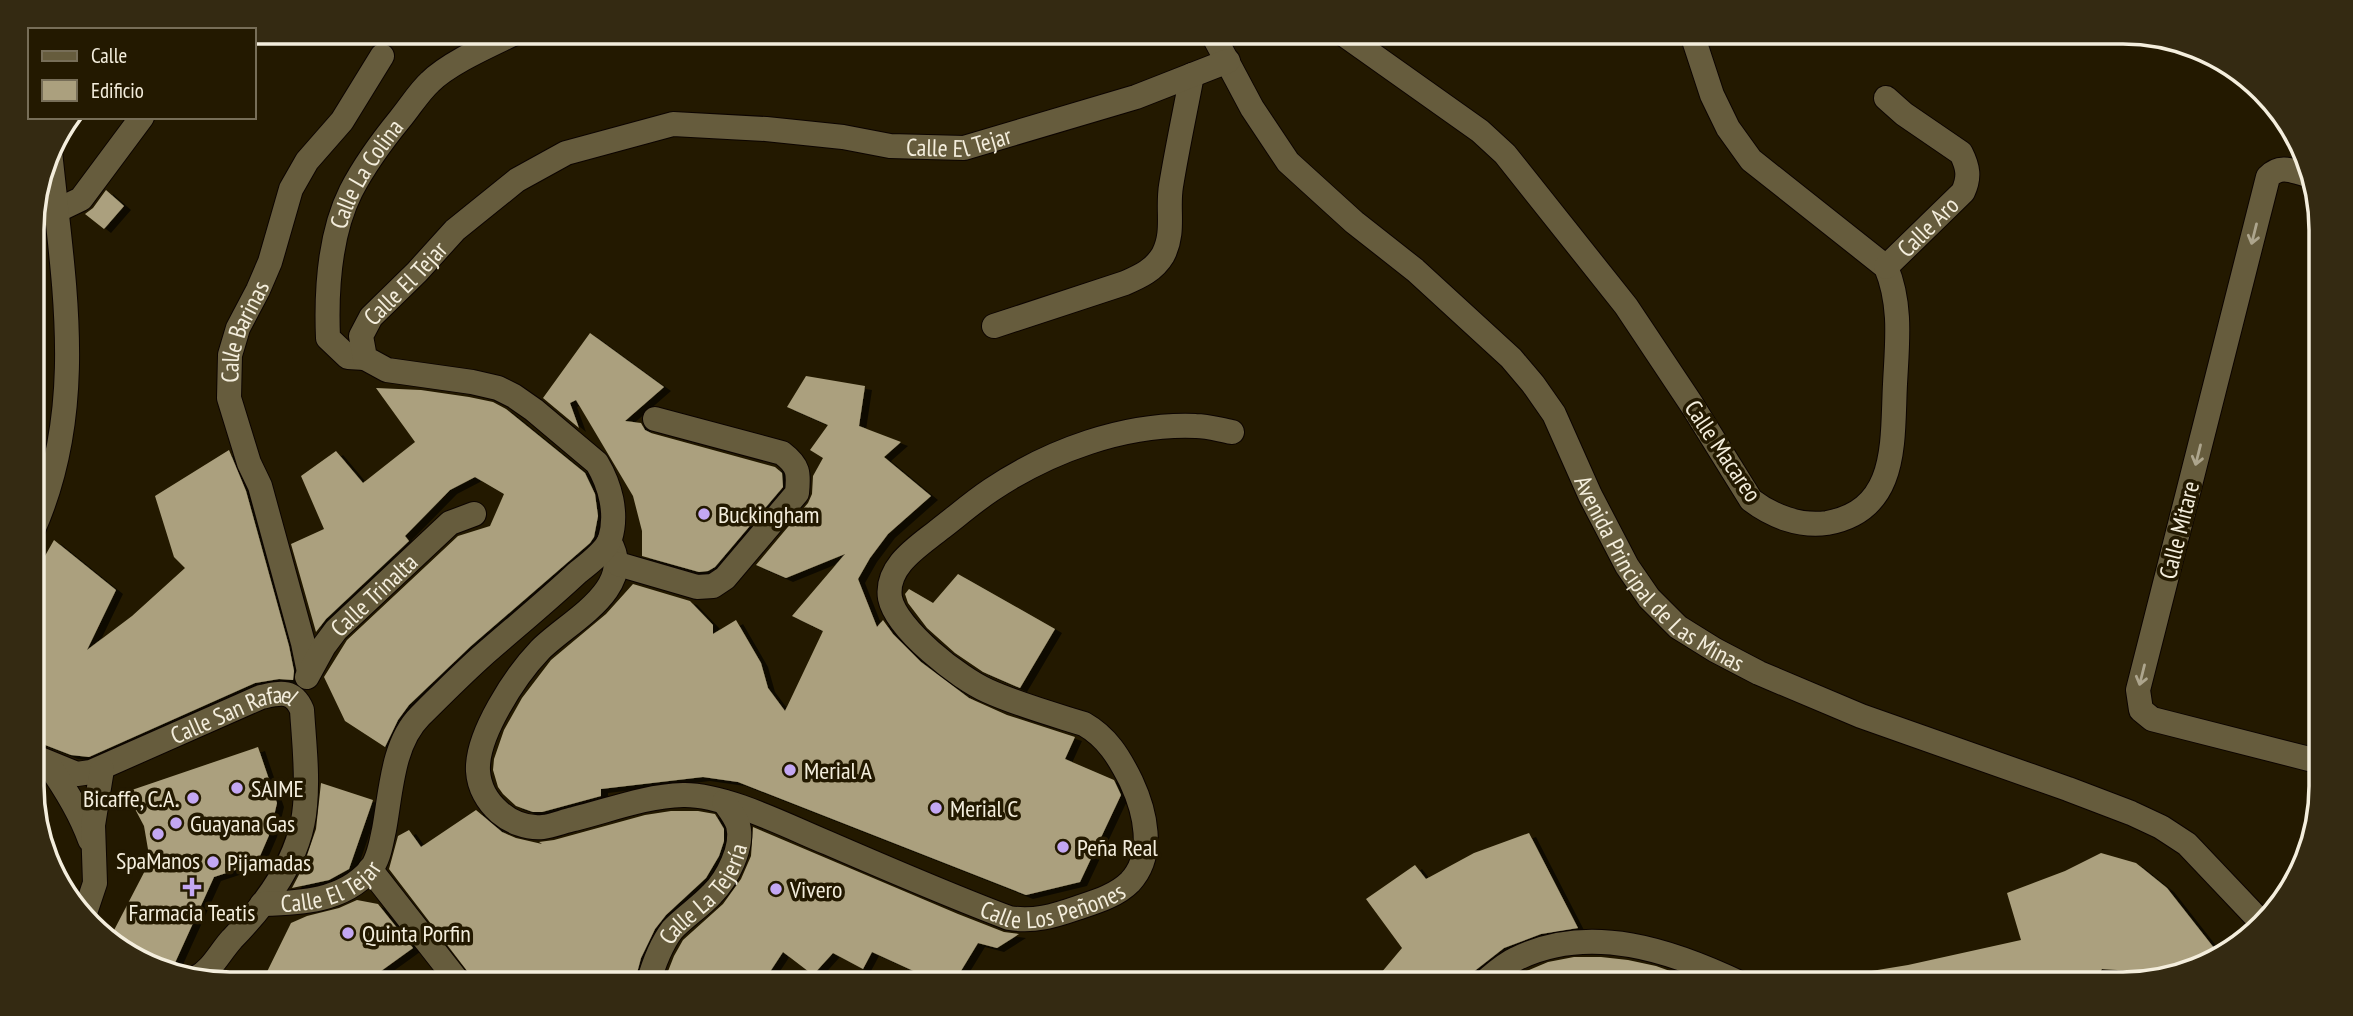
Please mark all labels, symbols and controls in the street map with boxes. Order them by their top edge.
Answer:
legend [28,28,256,119]
text: Calle [91,42,127,69]
text: Edificio [91,77,144,104]
street label: Calle La Colina [322,112,410,232]
street label: Calle El Tejar [906,119,1015,163]
street label: Calle Aro [1890,190,1965,264]
one-way arrow [2247,222,2260,245]
street label: Calle El Tejar [357,234,454,332]
street label: Calle Barinas [214,276,276,383]
street label: Calle Macareo [1678,394,1768,508]
one-way arrow [2191,443,2204,466]
street label: Avenida Principal de Las Minas [1568,471,1750,678]
street label: Calle Mitare [2152,478,2206,582]
place label: Buckingham [718,499,819,530]
marker: Buckingham [696,506,712,522]
street label: Calle Trinalta [324,546,424,643]
one-way arrow [2135,663,2148,686]
street label: Calle San Rafael [165,678,306,751]
place label: Merial A [804,755,873,786]
marker: Merial A [782,762,798,778]
place label: SAIME [251,773,304,804]
marker: SAIME [229,780,245,796]
place label: Bicaffe, C.A. [83,783,179,814]
marker: Bicaffe, C.A. [185,790,201,806]
place label: Merial C [950,793,1018,824]
marker: Merial C [928,800,944,816]
place label: Guayana Gas [190,808,295,839]
marker: Guayana Gas [168,815,184,831]
marker: SpaManos [150,826,166,842]
place label: Peña Real [1077,832,1158,863]
marker: Peña Real [1055,839,1071,855]
street label: Calle La Tejería [651,840,754,950]
place label: SpaManos [116,845,200,876]
place label: Pijamadas [227,847,311,878]
marker: Pijamadas [205,854,221,870]
street label: Calle El Tejar [280,854,388,919]
place label: Vivero [789,874,843,905]
street label: Calle Los Peñones [976,875,1131,935]
marker: Farmacia Teatis [184,879,200,895]
marker: Vivero [768,881,784,897]
place label: Farmacia Teatis [129,897,255,928]
place label: Quinta Porfin [362,918,471,949]
marker: Quinta Porfin [340,925,356,941]

